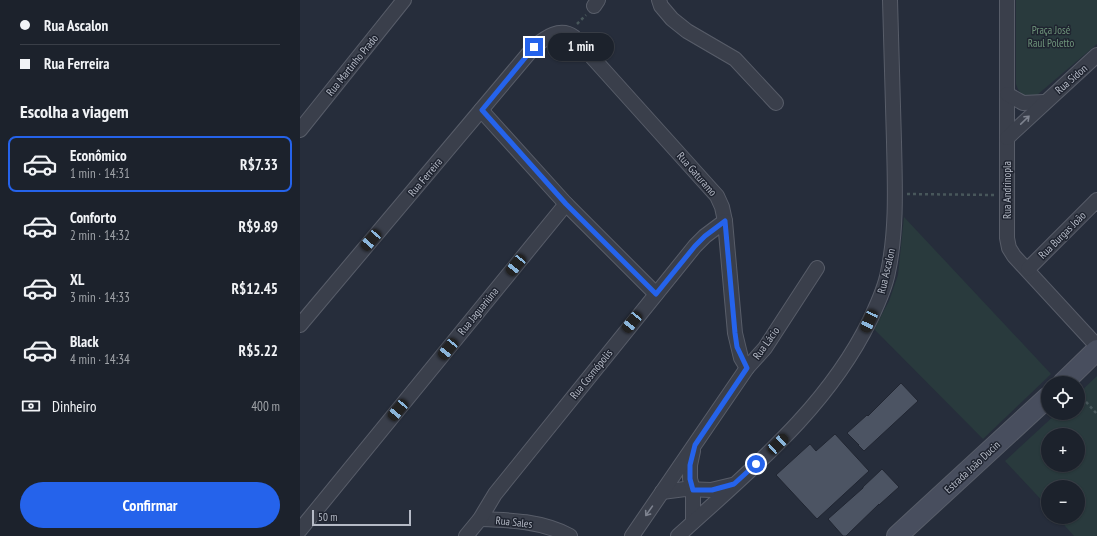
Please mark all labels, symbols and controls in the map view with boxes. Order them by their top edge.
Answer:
text: Rua Ascalon [44,16,108,35]
park label: Praça José Raul Poletto [1028,23,1075,50]
street label: Rua Martinho Prado [323,31,381,99]
callout: 1 min [548,33,614,61]
route end [525,38,543,56]
text: 1 min [568,38,594,55]
text: Rua Ferreira [44,54,109,73]
street label: Rua Sidon [1052,61,1090,97]
text: Escolha a viagem [20,100,129,123]
one-way arrow [1020,115,1030,125]
icon: car [22,146,58,182]
text: Econômico [70,146,127,165]
street label: Rua Gaturamo [674,149,720,199]
text: R$7.33 [240,155,278,174]
street label: Rua Ferreira [405,155,445,199]
street label: Rua Andrinopla [1000,161,1014,219]
text: 1 min · 14:31 [70,165,130,182]
icon: car [22,208,58,244]
text: Conforto [70,208,116,227]
street label: Rua Burgas João [1035,208,1089,262]
text: R$9.89 [239,217,278,236]
text: 2 min · 14:32 [70,227,130,244]
car [359,227,383,253]
street label: Rua Ascalon [874,247,898,295]
car [504,252,528,278]
icon: car [22,270,58,306]
text: XL [70,270,84,289]
text: R$12.45 [231,279,278,298]
street label: Rua Jaguariúna [455,284,501,338]
text: 3 min · 14:33 [70,289,130,306]
car [858,308,880,334]
car [620,309,644,335]
street label: Rua Lácio [750,324,783,362]
icon: car [22,332,58,368]
text: Black [70,332,99,351]
car [436,336,460,362]
text: R$5.22 [239,341,278,360]
street label: Rua Cosmópolis [567,346,616,402]
text: 4 min · 14:34 [70,351,130,368]
map controls [1041,376,1085,524]
button: locate [1041,376,1085,420]
icon: cash [20,395,42,417]
text: Dinheiro [52,397,96,416]
car [386,397,410,423]
text: 400 m [251,398,280,415]
button: + [1041,428,1085,472]
car [765,431,791,457]
street label: Estrada João Ducin [941,438,1003,496]
route start [747,455,765,473]
button: − [1041,480,1085,524]
button: Confirmar [20,482,280,528]
one-way arrow [645,506,653,517]
scale bar [312,508,411,527]
text: 50 m [318,510,337,524]
street label: Rua Sales [495,513,533,531]

